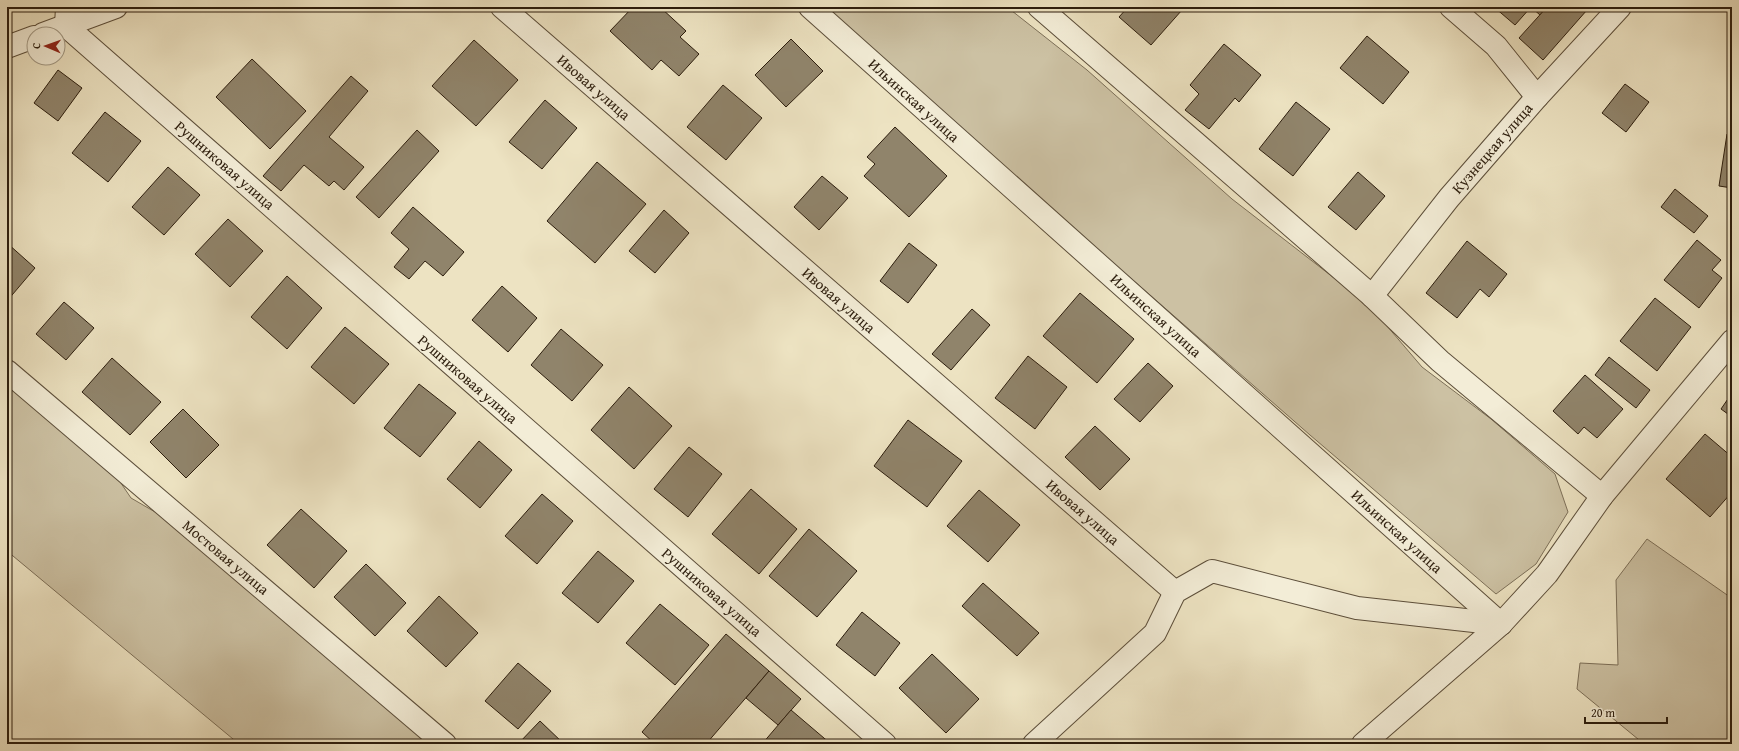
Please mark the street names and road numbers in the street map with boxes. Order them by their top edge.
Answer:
street label: Ивовая улица [553,49,636,125]
street label: Ильинская улица [864,53,965,147]
street label: Кузнецкая улица [1447,97,1538,198]
street label: Рушниковая улица [171,116,280,215]
street label: Ивовая улица [798,262,881,338]
street label: Ильинская улица [1106,268,1207,362]
street label: Рушниковая улица [414,330,523,429]
street label: Ивовая улица [1042,474,1125,550]
street label: Ильинская улица [1347,484,1448,578]
street label: Мостовая улица [178,515,274,600]
street label: Рушниковая улица [658,543,767,642]

